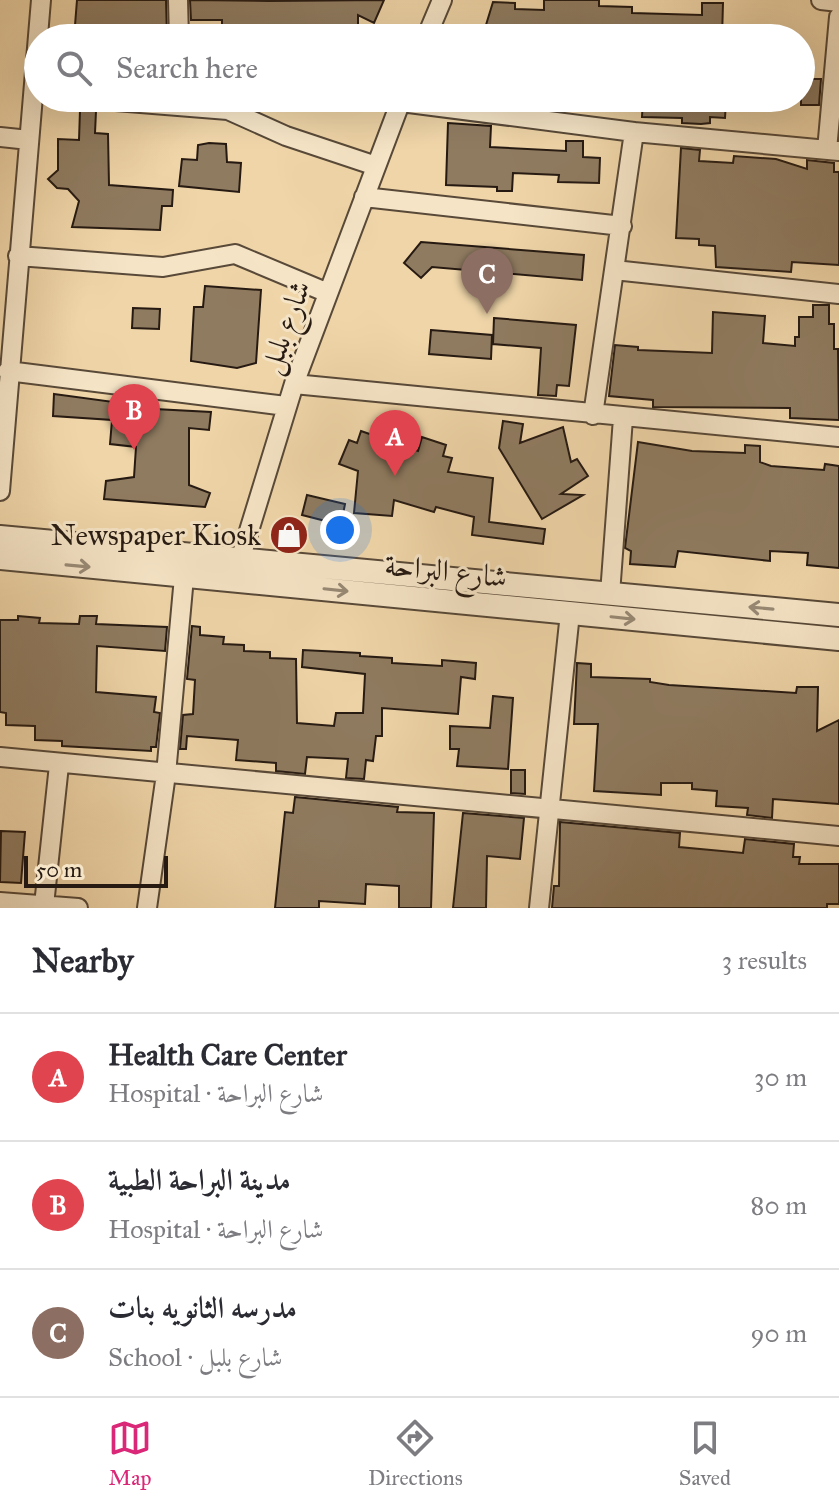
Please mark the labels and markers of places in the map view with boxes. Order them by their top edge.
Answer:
pin: C [461,248,513,314]
pin: B [108,384,160,450]
pin: A [369,410,421,476]
shop icon: Newspaper Kiosk [268,514,310,556]
place label: Newspaper Kiosk [51,517,261,553]

